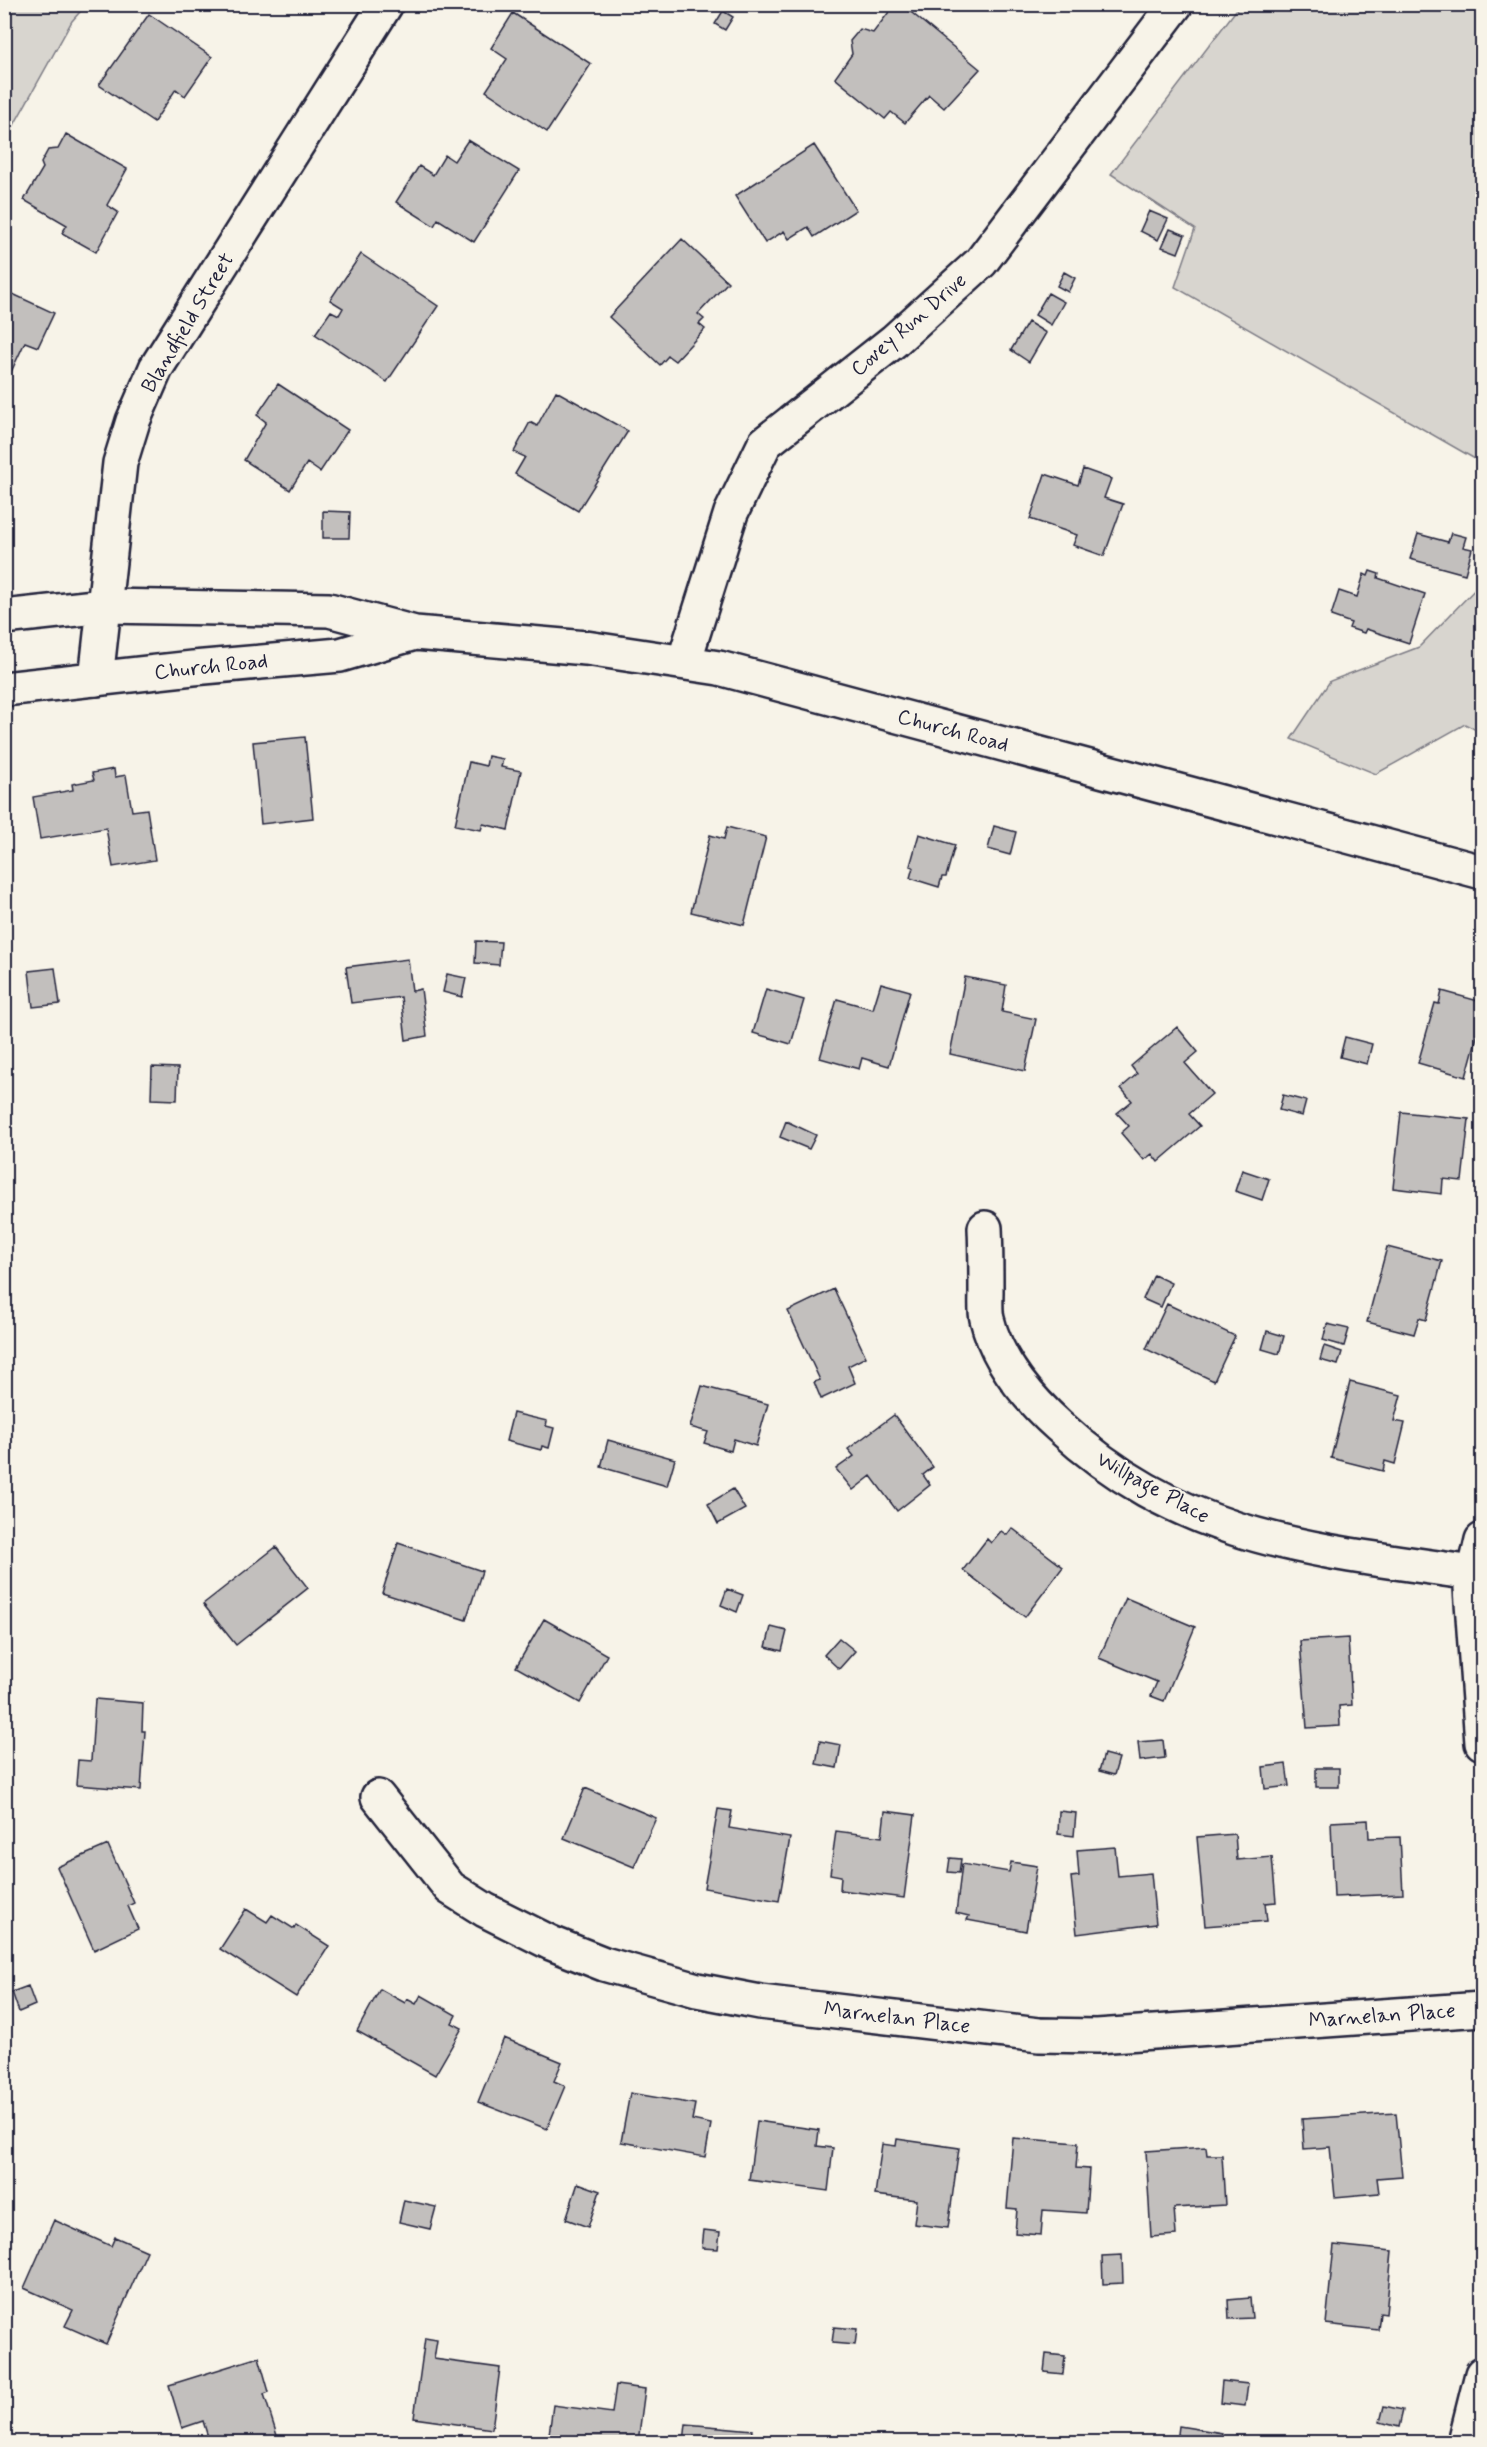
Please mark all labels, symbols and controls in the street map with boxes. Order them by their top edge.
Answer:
street label: Blandfield Street [135,248,241,398]
street label: Covey Run Drive [845,267,973,383]
street label: Church Road [153,647,269,687]
street label: Church Road [894,703,1012,759]
street label: Willpage Place [1090,1445,1215,1532]
street label: Marnelan Place [822,1995,972,2041]
street label: Marnelan Place [1308,1997,1456,2035]

